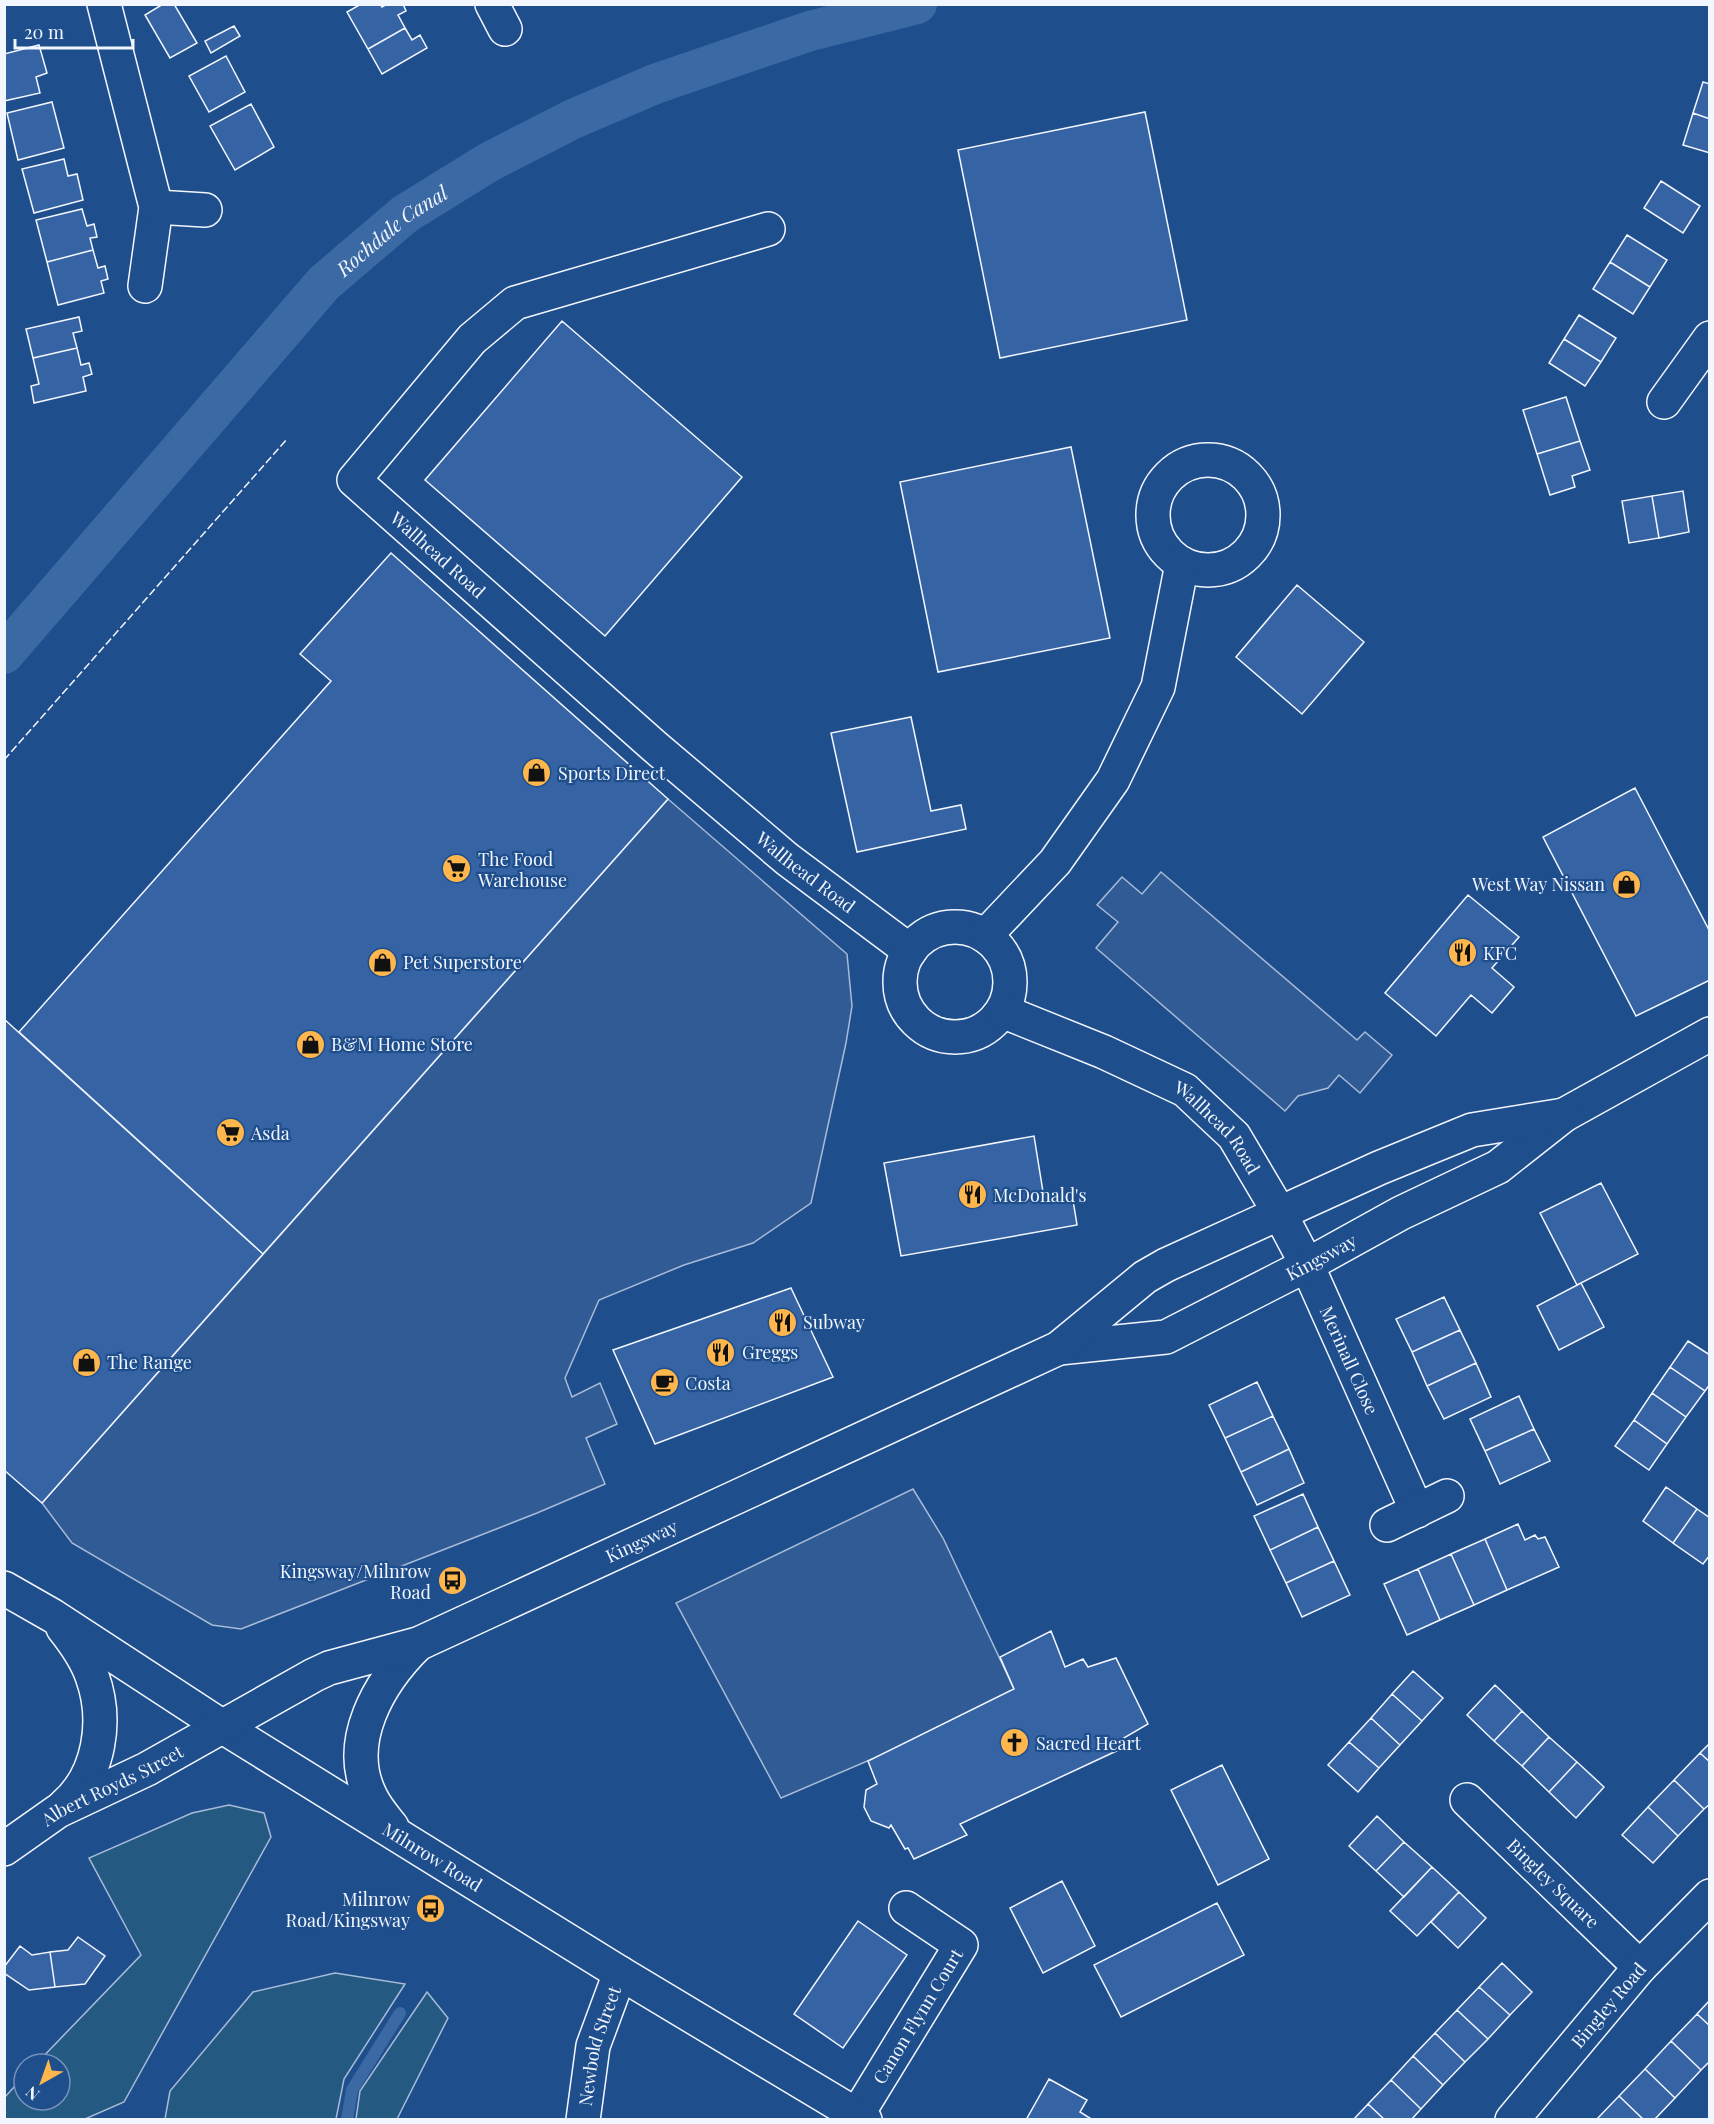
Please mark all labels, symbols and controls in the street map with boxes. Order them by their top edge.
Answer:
scale bar [15,12,134,50]
text: 20 m [24,20,64,44]
water label: Rochdale Canal [329,177,453,282]
street label: Wallhead Road [385,505,491,604]
shop icon: Sports Direct [521,757,553,789]
place label: Sports Direct [558,761,666,785]
street label: Wallhead Road [751,825,861,918]
place label: The Food Warehouse [477,847,567,892]
supermarket icon: The Food Warehouse [441,853,473,885]
shop icon: West Way Nissan [1610,868,1642,900]
place label: West Way Nissan [1471,872,1605,896]
restaurant icon: KFC [1446,937,1478,969]
place label: KFC [1483,941,1517,965]
shop icon: Pet Superstore [366,946,398,978]
place label: Pet Superstore [403,950,522,974]
shop icon: B&M Home Store [294,1028,326,1060]
place label: B&M Home Store [331,1032,473,1056]
street label: Wallhead Road [1170,1074,1266,1179]
supermarket icon: Asda [214,1117,246,1149]
place label: Asda [250,1121,290,1145]
restaurant icon: McDonald's [956,1179,988,1211]
place label: McDonald's [993,1183,1087,1207]
street label: Kingsway [1282,1228,1361,1286]
street label: Merinall Close [1315,1302,1384,1418]
restaurant icon: Subway [766,1306,798,1338]
place label: Subway [803,1310,865,1334]
restaurant icon: Greggs [705,1336,737,1368]
place label: Greggs [742,1340,798,1364]
shop icon: The Range [70,1346,102,1378]
place label: The Range [107,1350,192,1374]
cafe icon: Costa [648,1367,680,1399]
place label: Costa [685,1371,731,1395]
street label: Kingsway [602,1514,681,1568]
place label: Kingsway/Milnrow Road [280,1559,432,1604]
bus stop icon: Kingsway/Milnrow Road [436,1565,468,1597]
church icon: Sacred Heart [999,1727,1031,1759]
place label: Sacred Heart [1036,1731,1142,1755]
street label: Albert Royds Street [36,1739,188,1832]
street label: Milnrow Road [378,1817,487,1897]
street label: Bingley Square [1502,1833,1605,1934]
place label: Milnrow Road/Kingsway [286,1887,410,1932]
bus stop icon: Milnrow Road/Kingsway [415,1893,447,1925]
street label: Canon Flynn Court [867,1943,968,2088]
street label: Bingley Road [1566,1957,1651,2053]
street label: Newbold Street [573,1982,626,2107]
north arrow [12,2052,72,2112]
text: N [21,2082,43,2106]

